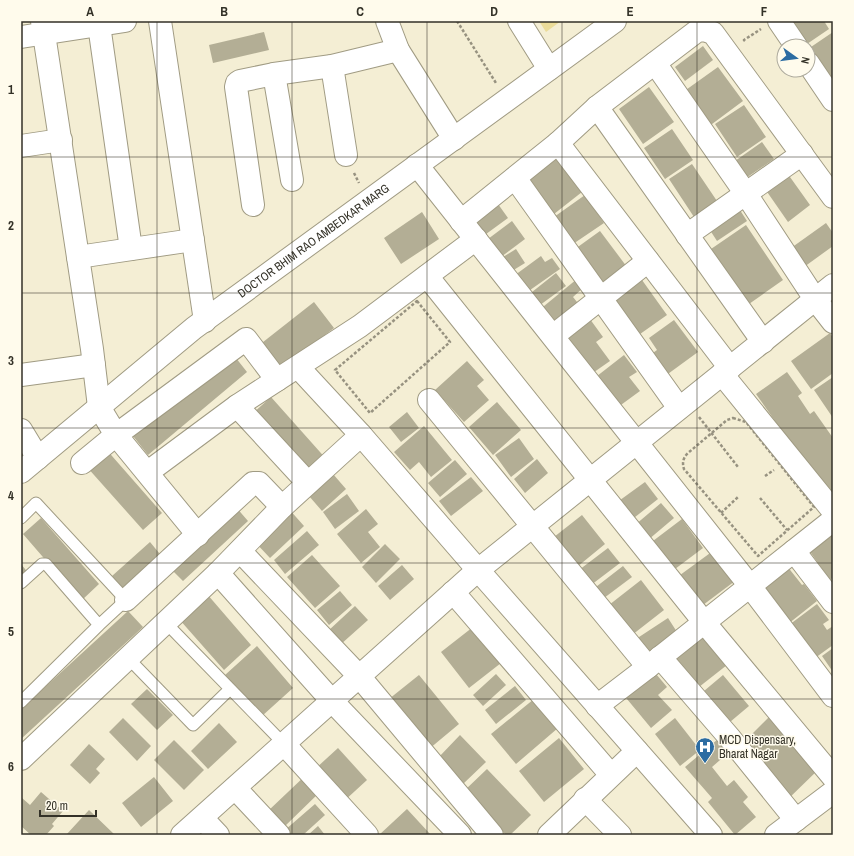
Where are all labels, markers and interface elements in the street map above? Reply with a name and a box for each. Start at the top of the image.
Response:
text: A [86,3,94,20]
text: B [220,3,228,20]
text: C [356,3,364,20]
text: D [490,3,498,20]
text: E [626,3,634,20]
text: F [761,3,768,20]
north arrow [776,38,816,78]
text: N [798,56,813,65]
text: 1 [8,81,14,98]
street label: DOCTOR BHIM RAO AMBEDKAR MARG [235,180,392,301]
text: 2 [8,217,14,234]
text: 3 [8,352,14,369]
text: 4 [8,487,14,504]
text: 5 [8,623,14,640]
place label: MCD Dispensary, Bharat Nagar [719,732,796,762]
hospital icon: MCD Dispensary, Bharat Nagar [694,736,716,764]
text: 6 [8,758,14,775]
scale bar [40,792,96,818]
text: 20 m [46,798,68,814]

